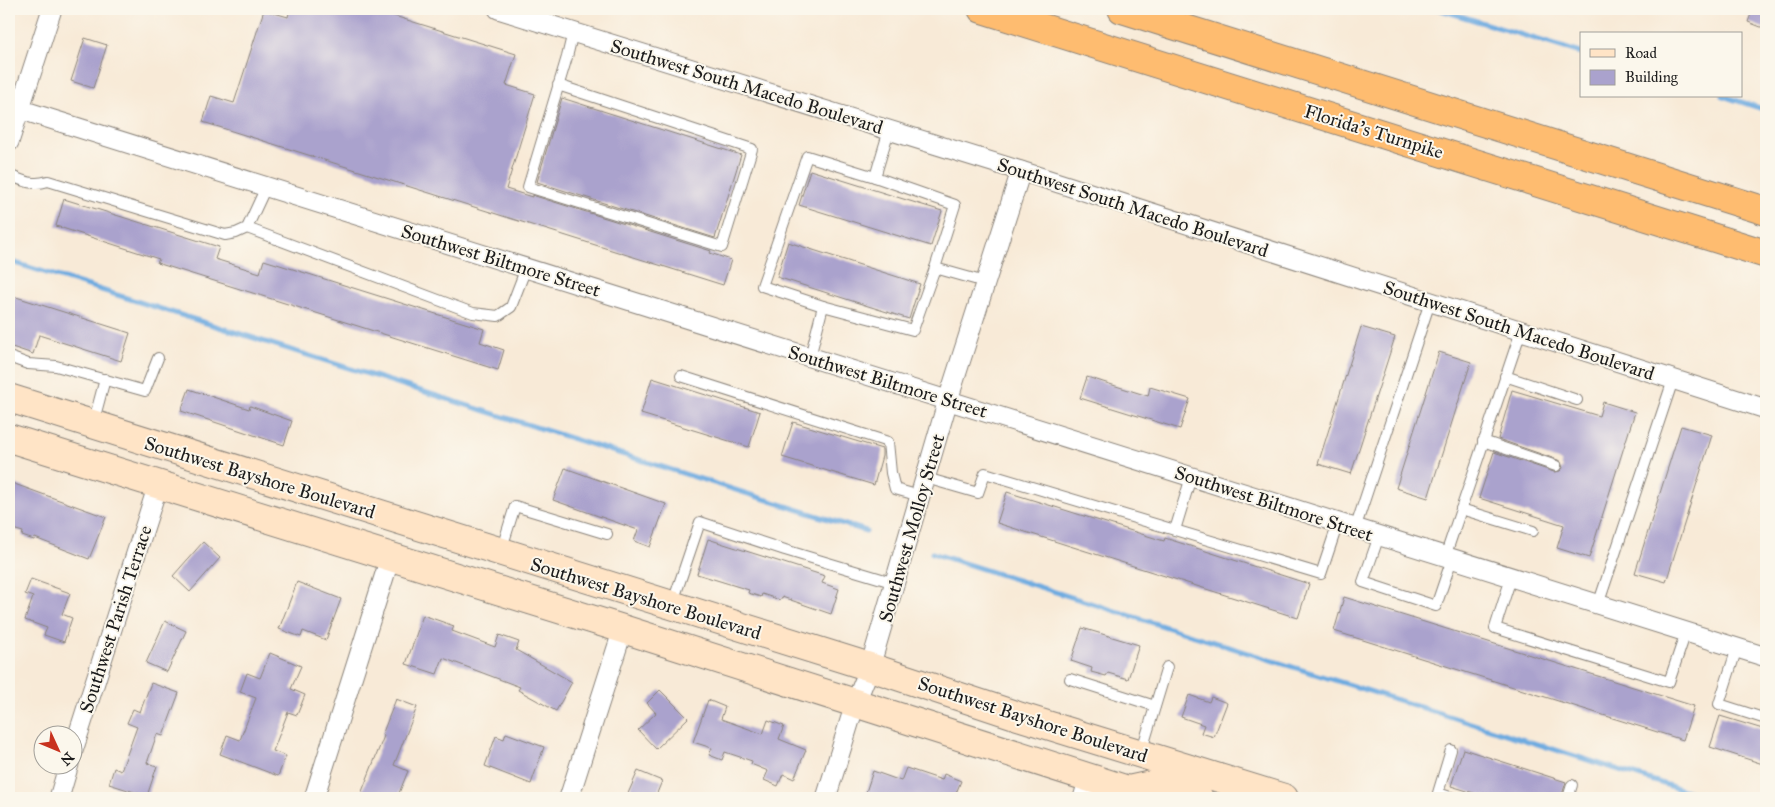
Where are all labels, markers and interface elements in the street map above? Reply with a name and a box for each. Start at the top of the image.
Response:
legend [1580,32,1742,98]
street label: Southwest South Macedo Boulevard [608,34,886,139]
text: Road [1625,44,1657,62]
text: Building [1625,68,1679,86]
street label: Florida's Turnpike [1302,99,1446,164]
street label: Southwest South Macedo Boulevard [994,153,1272,262]
street label: Southwest Biltmore Street [398,219,603,302]
street label: Southwest South Macedo Boulevard [1380,276,1658,385]
street label: Southwest Biltmore Street [785,340,990,423]
street label: Southwest Bayshore Boulevard [142,431,378,524]
street label: Southwest Molloy Street [874,431,949,625]
street label: Southwest Biltmore Street [1172,461,1376,546]
street label: Southwest Parish Terrace [74,522,157,716]
street label: Southwest Bayshore Boulevard [528,552,764,645]
street label: Southwest Bayshore Boulevard [915,671,1151,768]
north arrow [32,724,82,774]
text: N [57,749,77,769]

